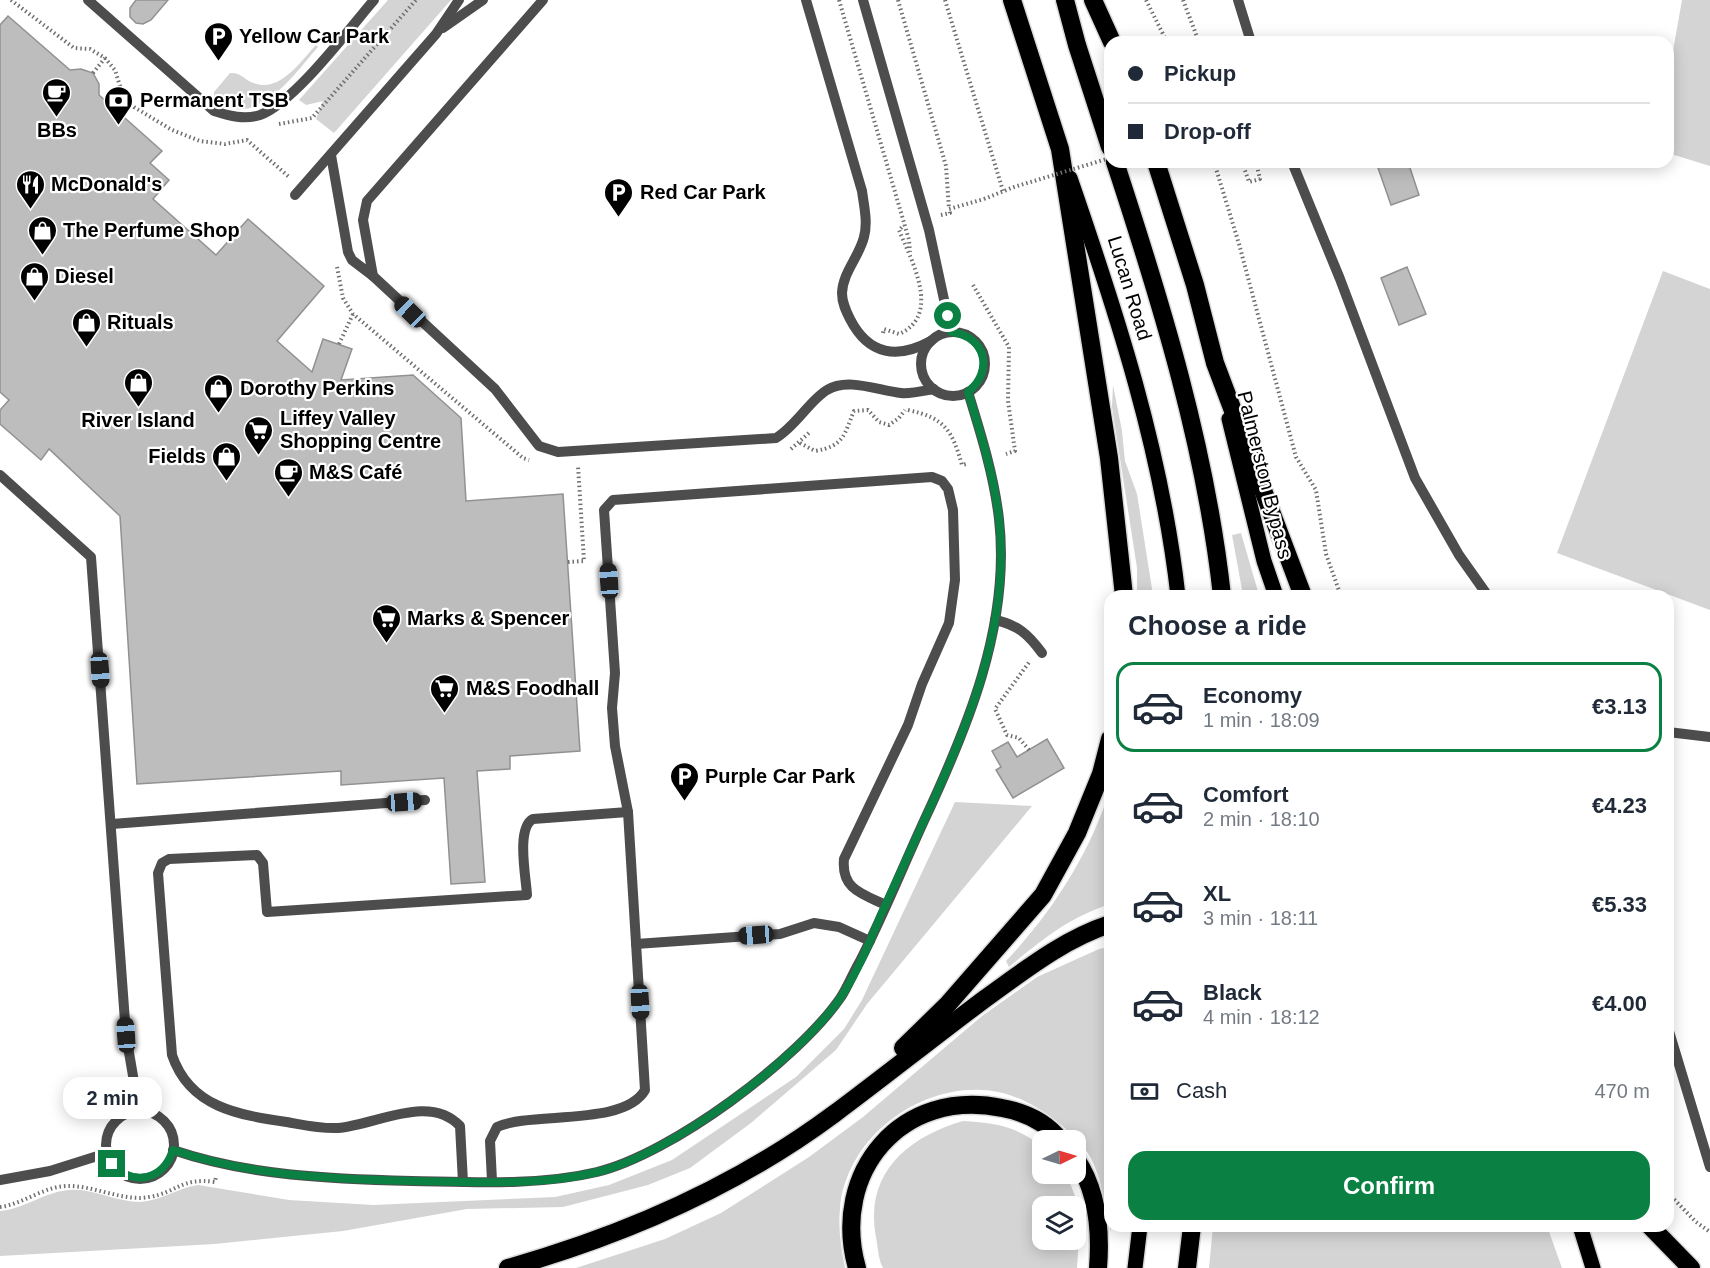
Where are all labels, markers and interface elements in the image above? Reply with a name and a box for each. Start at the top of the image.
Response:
parking icon: Yellow Car Park [202,20,234,62]
place label: Yellow Car Park [239,25,390,47]
text: Pickup [1164,61,1236,86]
cafe icon: BBs [41,76,73,118]
bank icon: Permanent TSB [103,84,135,126]
place label: Permanent TSB [140,89,289,111]
place label: BBs [37,119,77,141]
text: Drop-off [1164,119,1251,144]
restaurant icon: McDonald's [14,168,46,210]
place label: McDonald's [51,173,162,195]
parking icon: Red Car Park [603,176,635,218]
place label: Red Car Park [640,181,766,203]
shop icon: The Perfume Shop [26,214,58,256]
place label: The Perfume Shop [63,219,240,241]
street label: Lucan Road [1104,233,1156,343]
shop icon: Diesel [18,260,50,302]
place label: Diesel [55,265,114,287]
car [391,293,429,331]
route start [934,302,961,329]
shop icon: Rituals [70,306,102,348]
place label: Rituals [107,311,174,333]
shop icon: River Island [122,366,154,408]
shop icon: Dorothy Perkins [203,372,235,414]
place label: Dorothy Perkins [240,377,394,399]
street label: Palmerston Bypass [1233,389,1297,561]
place label: Liffey Valley Shopping Centre [280,407,441,452]
place label: River Island [81,409,195,431]
supermarket icon: Liffey Valley Shopping Centre [243,414,275,456]
shop icon: Fields [211,440,243,482]
place label: Fields [148,445,206,467]
cafe icon: M&S Café [272,456,304,498]
place label: M&S Café [309,461,402,483]
car [599,562,619,600]
supermarket icon: Marks & Spencer [370,602,402,644]
place label: Marks & Spencer [407,607,570,629]
text: Choose a ride [1128,611,1307,641]
car [90,651,110,689]
supermarket icon: M&S Foodhall [429,672,461,714]
place label: M&S Foodhall [466,677,599,699]
icon: car [1131,680,1185,734]
text: Economy [1203,683,1302,708]
text: €3.13 [1592,694,1647,719]
text: 1 min · 18:09 [1203,709,1320,731]
parking icon: Purple Car Park [668,760,700,802]
place label: Purple Car Park [705,765,856,787]
icon: car [1131,779,1185,833]
text: Comfort [1203,782,1289,807]
car [385,792,423,812]
text: €4.23 [1592,793,1647,818]
text: 2 min · 18:10 [1203,808,1320,830]
icon: car [1131,878,1185,932]
text: XL [1203,881,1231,906]
text: €5.33 [1592,892,1647,917]
text: 3 min · 18:11 [1203,907,1318,929]
car [737,925,775,945]
icon: car [1131,977,1185,1031]
text: Black [1203,980,1262,1005]
car [630,984,650,1020]
text: €4.00 [1592,991,1647,1016]
text: 4 min · 18:12 [1203,1006,1320,1028]
car [116,1016,136,1054]
icon: cash [1128,1075,1161,1108]
callout: 2 min [63,1077,162,1119]
text: Cash [1176,1078,1227,1103]
text: 470 m [1594,1080,1650,1102]
text: 2 min [86,1087,139,1109]
north arrow [1032,1130,1086,1184]
map controls [1032,1130,1086,1250]
route end [98,1150,125,1177]
button: Confirm [1128,1151,1650,1220]
button: layers [1032,1196,1086,1250]

